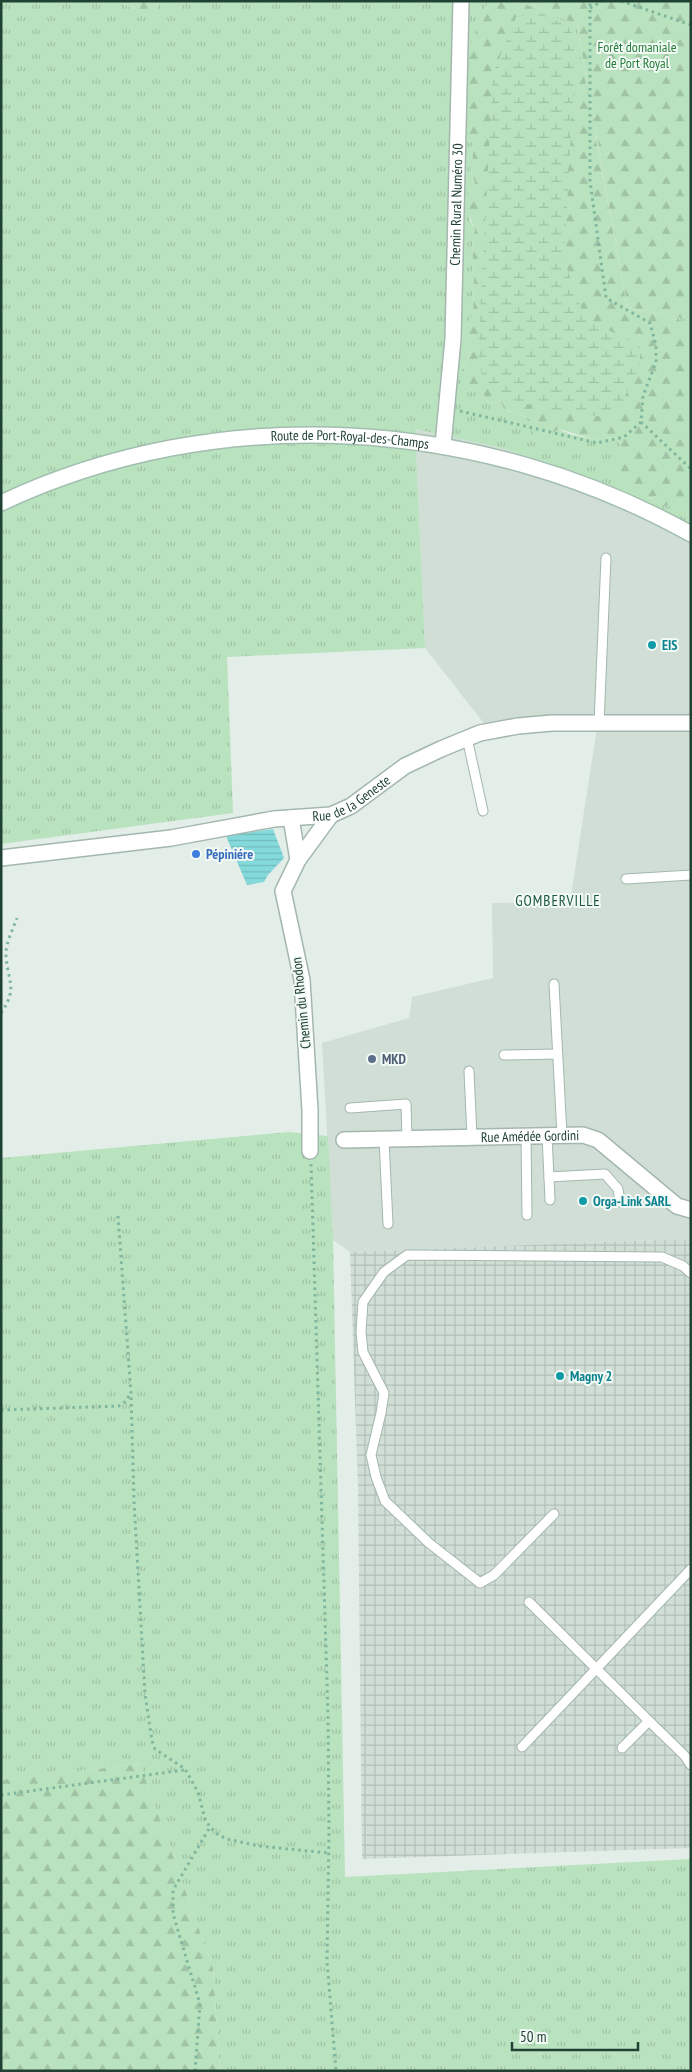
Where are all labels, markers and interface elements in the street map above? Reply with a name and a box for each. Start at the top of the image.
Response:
park label: Forêt domaniale de Port Royal [598,38,677,72]
street label: Chemin Rural Numéro 30 [446,143,467,266]
street label: Route de Port-Royal-des-Champs [270,426,431,453]
place label: EIS [662,636,678,654]
marker: EIS [646,639,658,651]
street label: Rue de la Geneste [312,771,394,825]
place label: Pépiniére [206,845,253,863]
marker: Pépiniére [190,848,202,860]
district label: GOMBERVILLE [515,891,601,910]
street label: Chemin du Rhodon [287,956,315,1050]
place label: MKD [382,1050,407,1068]
marker: MKD [366,1053,378,1065]
street label: Rue Amédée Gordini [481,1126,579,1146]
place label: Orga-Link SARL [593,1192,671,1210]
marker: Orga-Link SARL [577,1195,589,1207]
place label: Magny 2 [570,1367,612,1385]
marker: Magny 2 [554,1370,566,1382]
scale bar [512,2020,638,2052]
text: 50 m [520,2027,546,2046]

